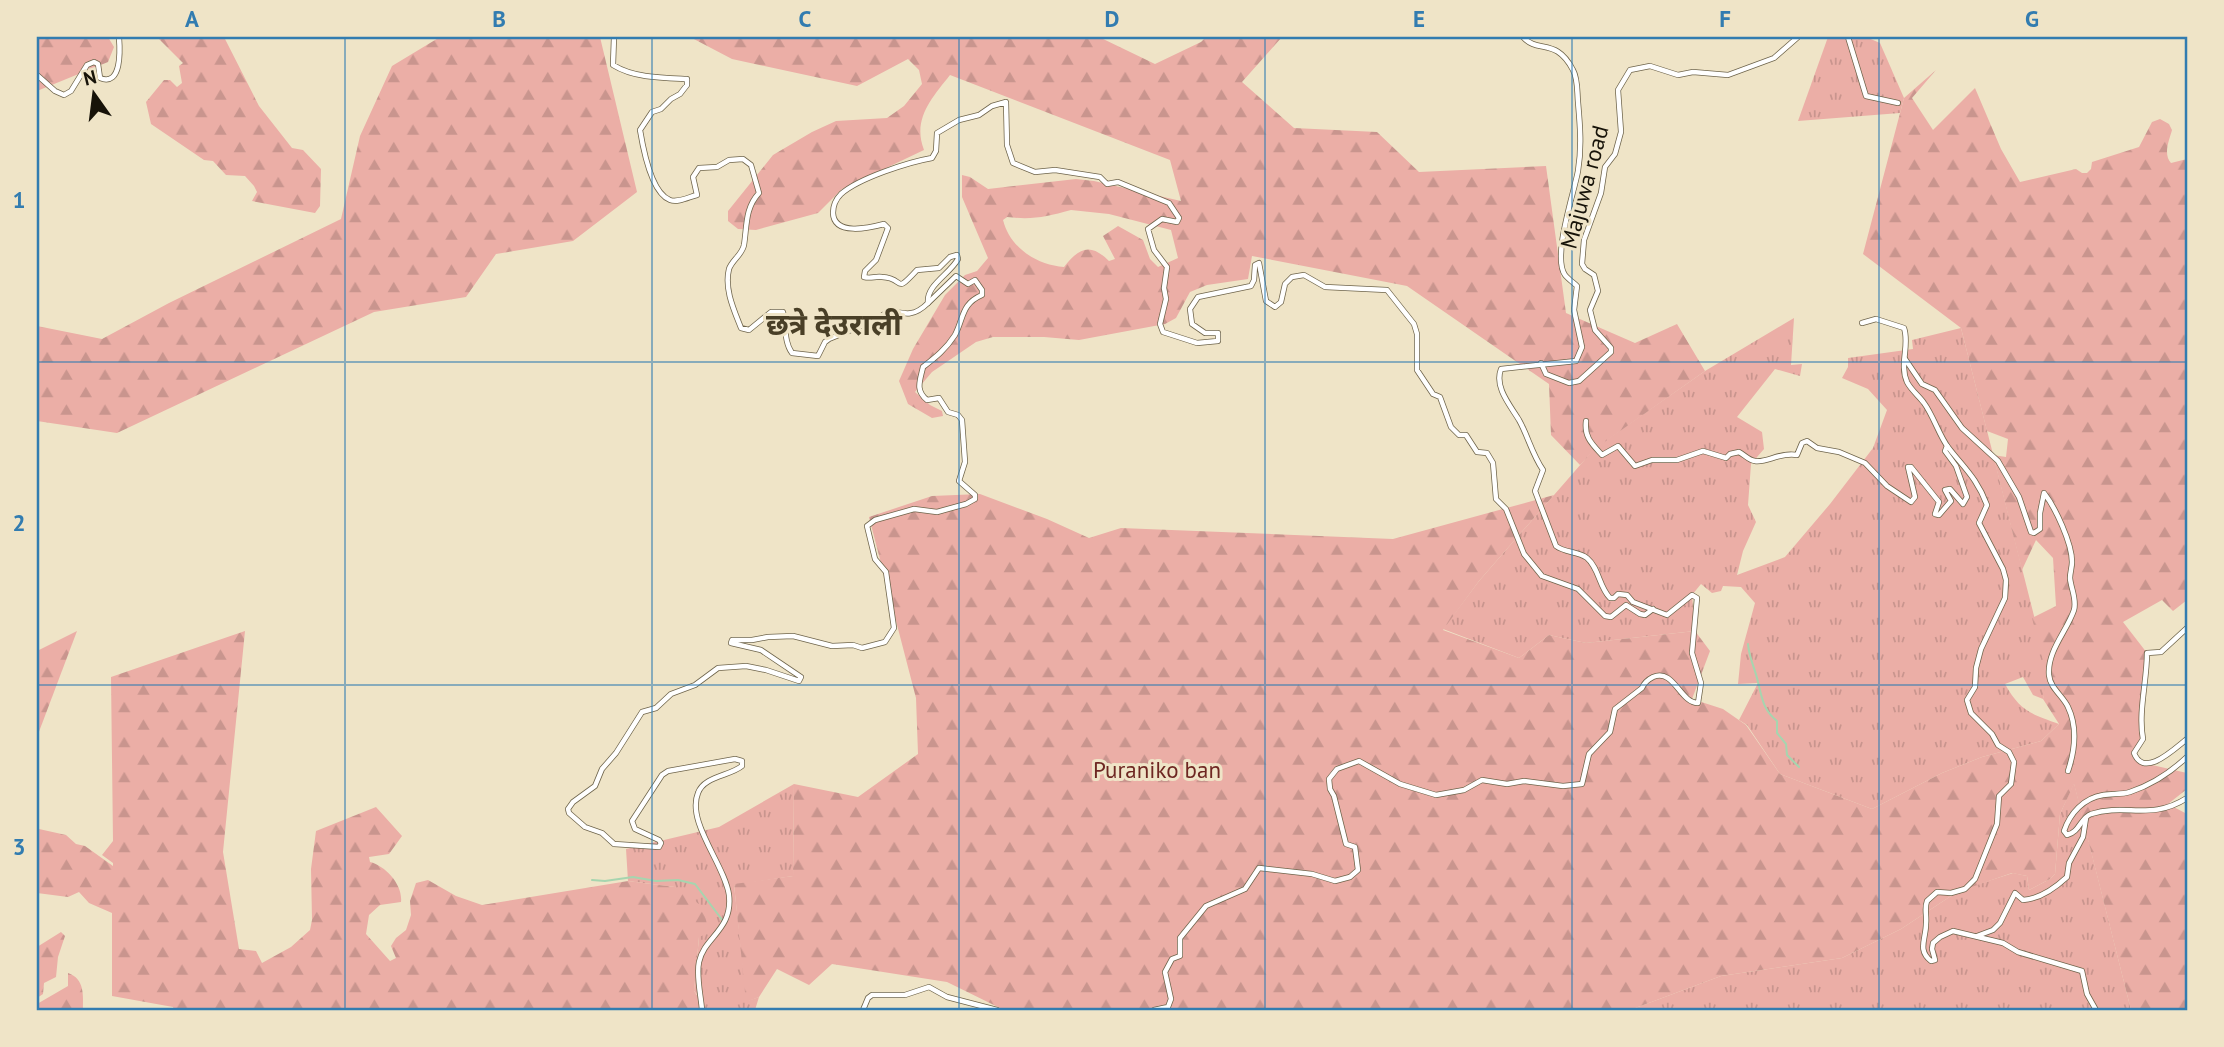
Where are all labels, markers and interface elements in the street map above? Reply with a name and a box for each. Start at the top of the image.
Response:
text: A [185,4,199,33]
text: B [492,4,506,33]
text: C [799,4,812,33]
text: D [1105,4,1119,33]
text: E [1413,4,1425,33]
text: F [1719,4,1731,33]
text: G [2025,4,2039,33]
north arrow [60,60,130,130]
text: N [81,64,99,91]
street label: Majuwa road [1554,122,1614,252]
text: 1 [12,185,26,214]
district label: छत्रे देउराली [766,304,903,343]
text: 2 [12,508,26,537]
park label: Puraniko ban [1093,755,1221,784]
text: 3 [12,832,26,861]

